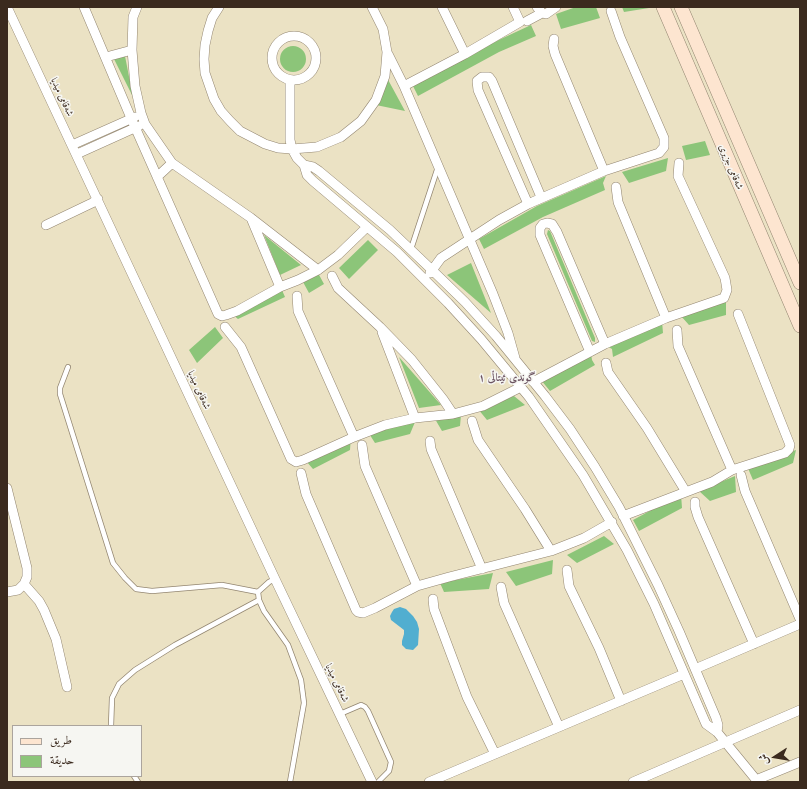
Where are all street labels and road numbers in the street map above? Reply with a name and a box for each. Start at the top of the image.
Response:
street label: شەقامی میدیا [48,76,76,118]
street label: شەقامی جزیری [716,143,746,191]
street label: شەقامی میدیا [185,369,213,411]
street label: شەقامی میدیا [323,662,351,704]

